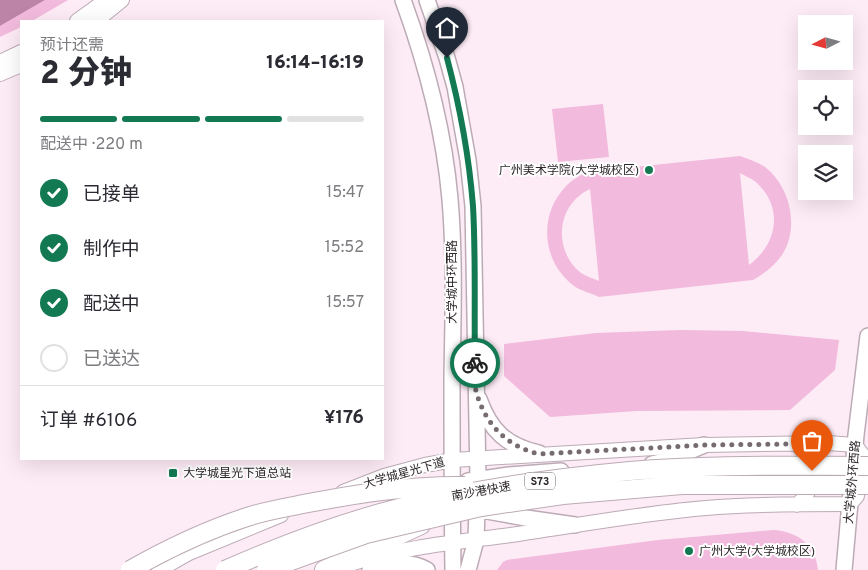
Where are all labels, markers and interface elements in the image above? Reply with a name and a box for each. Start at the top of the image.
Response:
pin [426,7,468,58]
icon: home [433,14,461,42]
north arrow [798,15,852,70]
map controls [798,15,853,200]
text: 预计还需 [40,36,104,56]
text: 16:14–16:19 [266,51,364,75]
text: 2 分钟 [40,55,132,95]
button: locate [798,80,853,135]
text: 配送中 · 220 m [40,135,143,155]
button: layers [798,145,853,200]
place label: 广州美术学院(大学城校区) [499,163,639,179]
marker: 广州美术学院(大学城校区) [643,164,655,176]
icon: check [40,179,68,207]
text: 已接单 [83,183,140,207]
text: 15:47 [326,183,364,203]
icon: check [40,234,68,262]
text: 制作中 [83,238,140,262]
text: 15:52 [325,238,364,258]
street label: 大学城中环西路 [445,240,461,324]
icon: check [40,289,68,317]
text: 配送中 [83,293,140,317]
text: 15:57 [326,293,364,313]
courier [450,338,500,388]
text: 已送达 [83,348,140,372]
icon: bike [461,349,489,377]
text: ¥176 [324,406,364,430]
text: 订单 #6106 [40,409,137,433]
pin [791,420,833,471]
icon: bag [798,427,826,455]
street label: 大学城外环西路 [841,440,865,525]
street label: 大学城星光下道 [362,455,447,493]
place label: 大学城星光下道总站 [183,466,291,482]
marker: 大学城星光下道总站 [167,467,179,479]
road number: S73 [525,472,555,490]
street label: 南沙港快速 [450,479,512,505]
place label: 广州大学(大学城校区) [699,544,815,560]
marker: 广州大学(大学城校区) [683,545,695,557]

